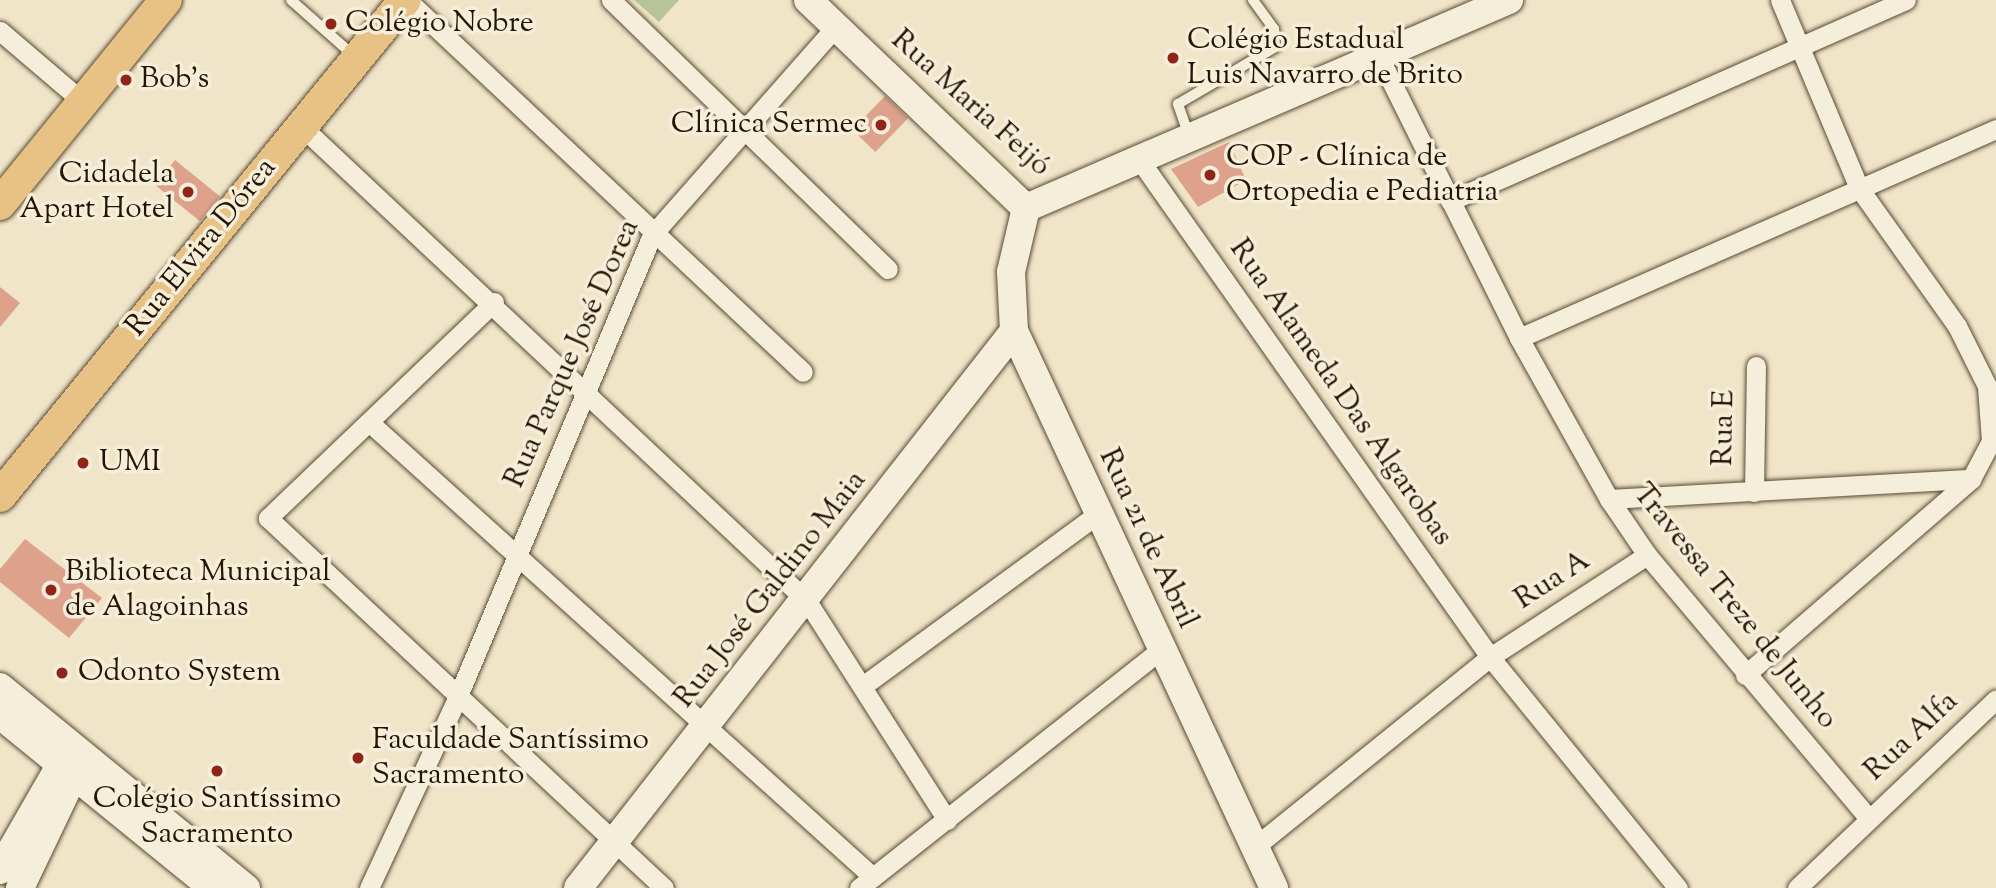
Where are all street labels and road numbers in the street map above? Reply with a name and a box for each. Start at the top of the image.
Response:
street label: Rua Maria Feijó [883,23,1057,185]
street label: Rua Elvira Dórea [119,152,285,344]
street label: Rua Parque José Dorea [498,214,648,494]
street label: Rua Alameda Das Algarobas [1220,233,1460,553]
street label: Rua E [1706,390,1744,466]
street label: Rua 21 de Abril [1090,443,1204,635]
street label: Rua José Galdino Maia [667,464,875,716]
street label: Travessa Treze de Junho [1624,477,1844,737]
street label: Rua A [1509,543,1597,619]
street label: Rua Alfa [1858,685,1966,789]

